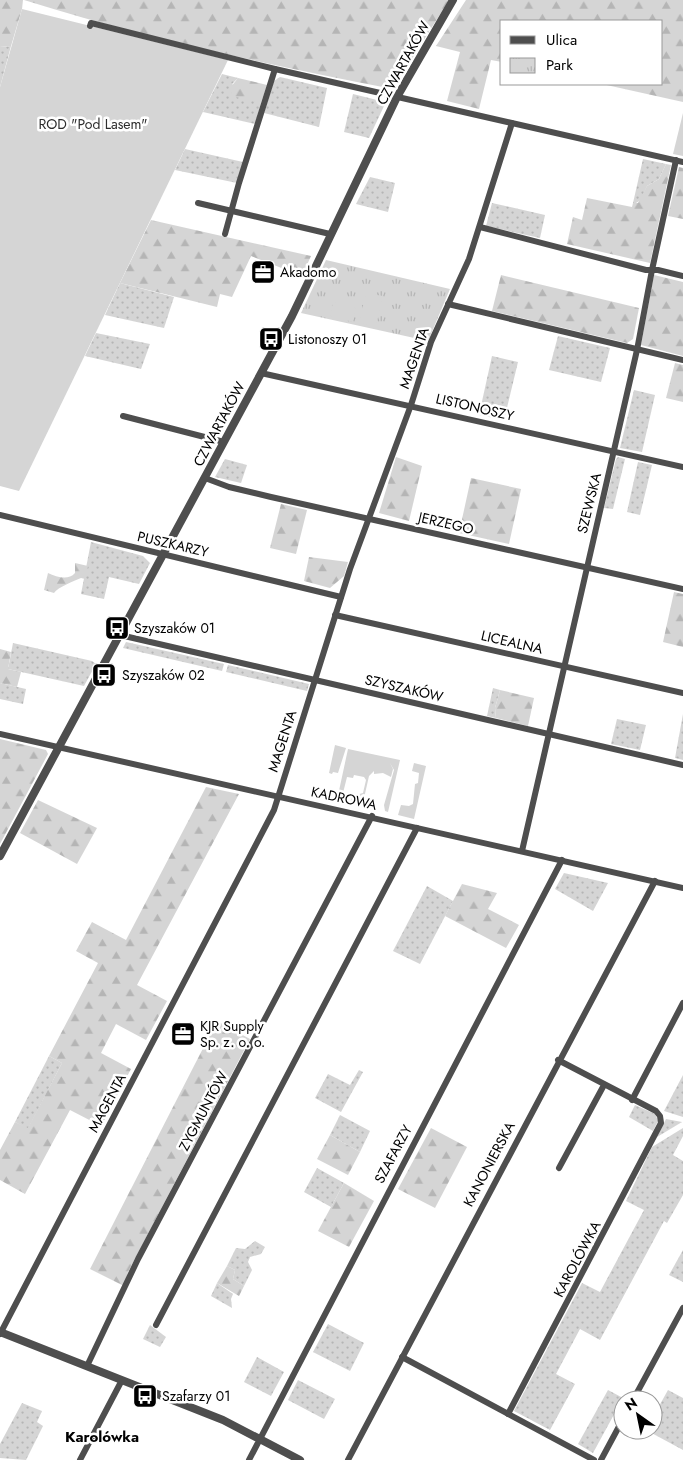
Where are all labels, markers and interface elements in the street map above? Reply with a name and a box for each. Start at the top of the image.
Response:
street label: CZWARTAKÓW [372,17,434,109]
legend [500,20,663,85]
text: Ulica [546,29,577,51]
text: Park [546,54,573,76]
park label: ROD "Pod Lasem" [38,114,148,134]
office icon: Akadomo [250,259,276,285]
place label: Akadomo [280,262,337,282]
street label: MAGENTA [394,324,434,391]
bus stop icon: Listonoszy 01 [258,326,284,352]
place label: Listonoszy 01 [288,329,367,349]
street label: CZWARTAKÓW [188,378,250,470]
street label: LISTONOSZY [434,388,516,426]
street label: SZEWSKA [572,470,606,535]
street label: JERZEGO [414,506,476,539]
street label: PUSZKARZY [135,526,211,562]
bus stop icon: Szyszaków 01 [104,615,130,641]
place label: Szyszaków 01 [134,618,215,638]
street label: LICEALNA [479,625,546,659]
bus stop icon: Szyszaków 02 [91,662,117,688]
place label: Szyszaków 02 [122,665,205,685]
street label: SZYSZAKÓW [363,669,445,707]
street label: MAGENTA [263,707,302,774]
street label: KADROWA [309,781,380,815]
place label: KJR Supply Sp. z. o. o. [200,1016,265,1052]
office icon: KJR Supply Sp. z. o. o. [170,1021,196,1047]
street label: ZYGMUNTÓW [174,1068,232,1154]
street label: MAGENTA [83,1069,131,1136]
street label: KANONIERSKA [458,1117,520,1210]
street label: SZAFARZY [369,1121,417,1187]
street label: KAROLÓWKA [549,1217,606,1301]
bus stop icon: Szafarzy 01 [132,1383,158,1409]
place label: Szafarzy 01 [162,1386,231,1406]
north arrow [613,1390,663,1440]
text: N [621,1393,641,1416]
district label: Karolówka [65,1426,139,1448]

